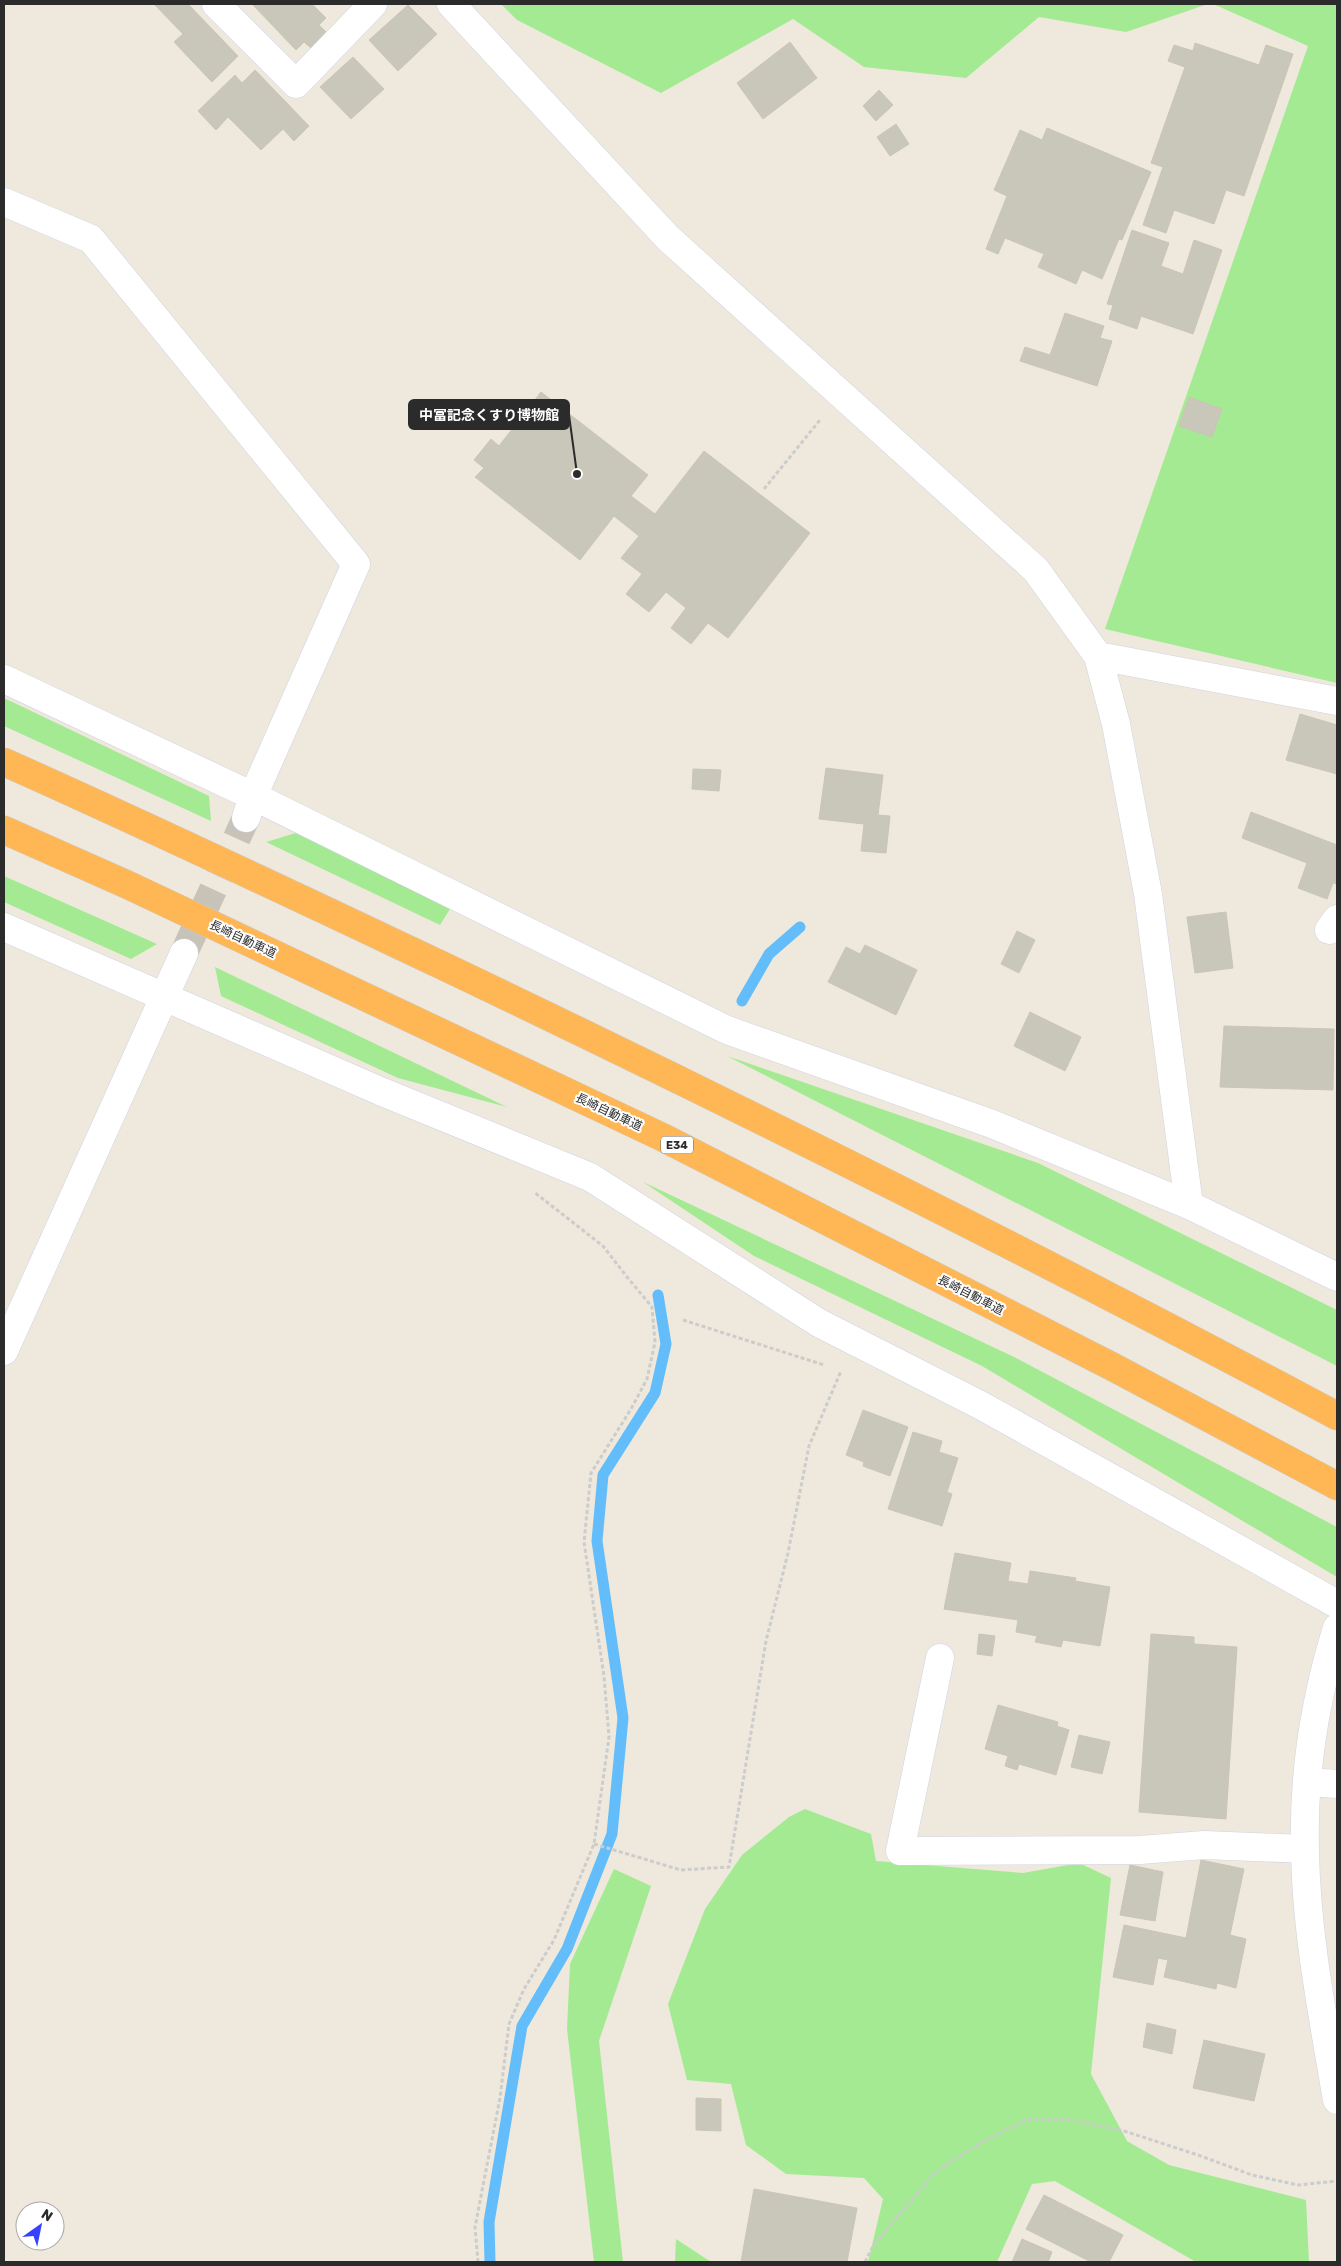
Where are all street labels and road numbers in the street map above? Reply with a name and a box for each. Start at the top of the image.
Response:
street label: 長崎自動車道 [207,917,279,961]
street label: 長崎自動車道 [573,1090,645,1134]
road number: E34 [661,1136,693,1154]
street label: 長崎自動車道 [936,1272,1006,1318]

